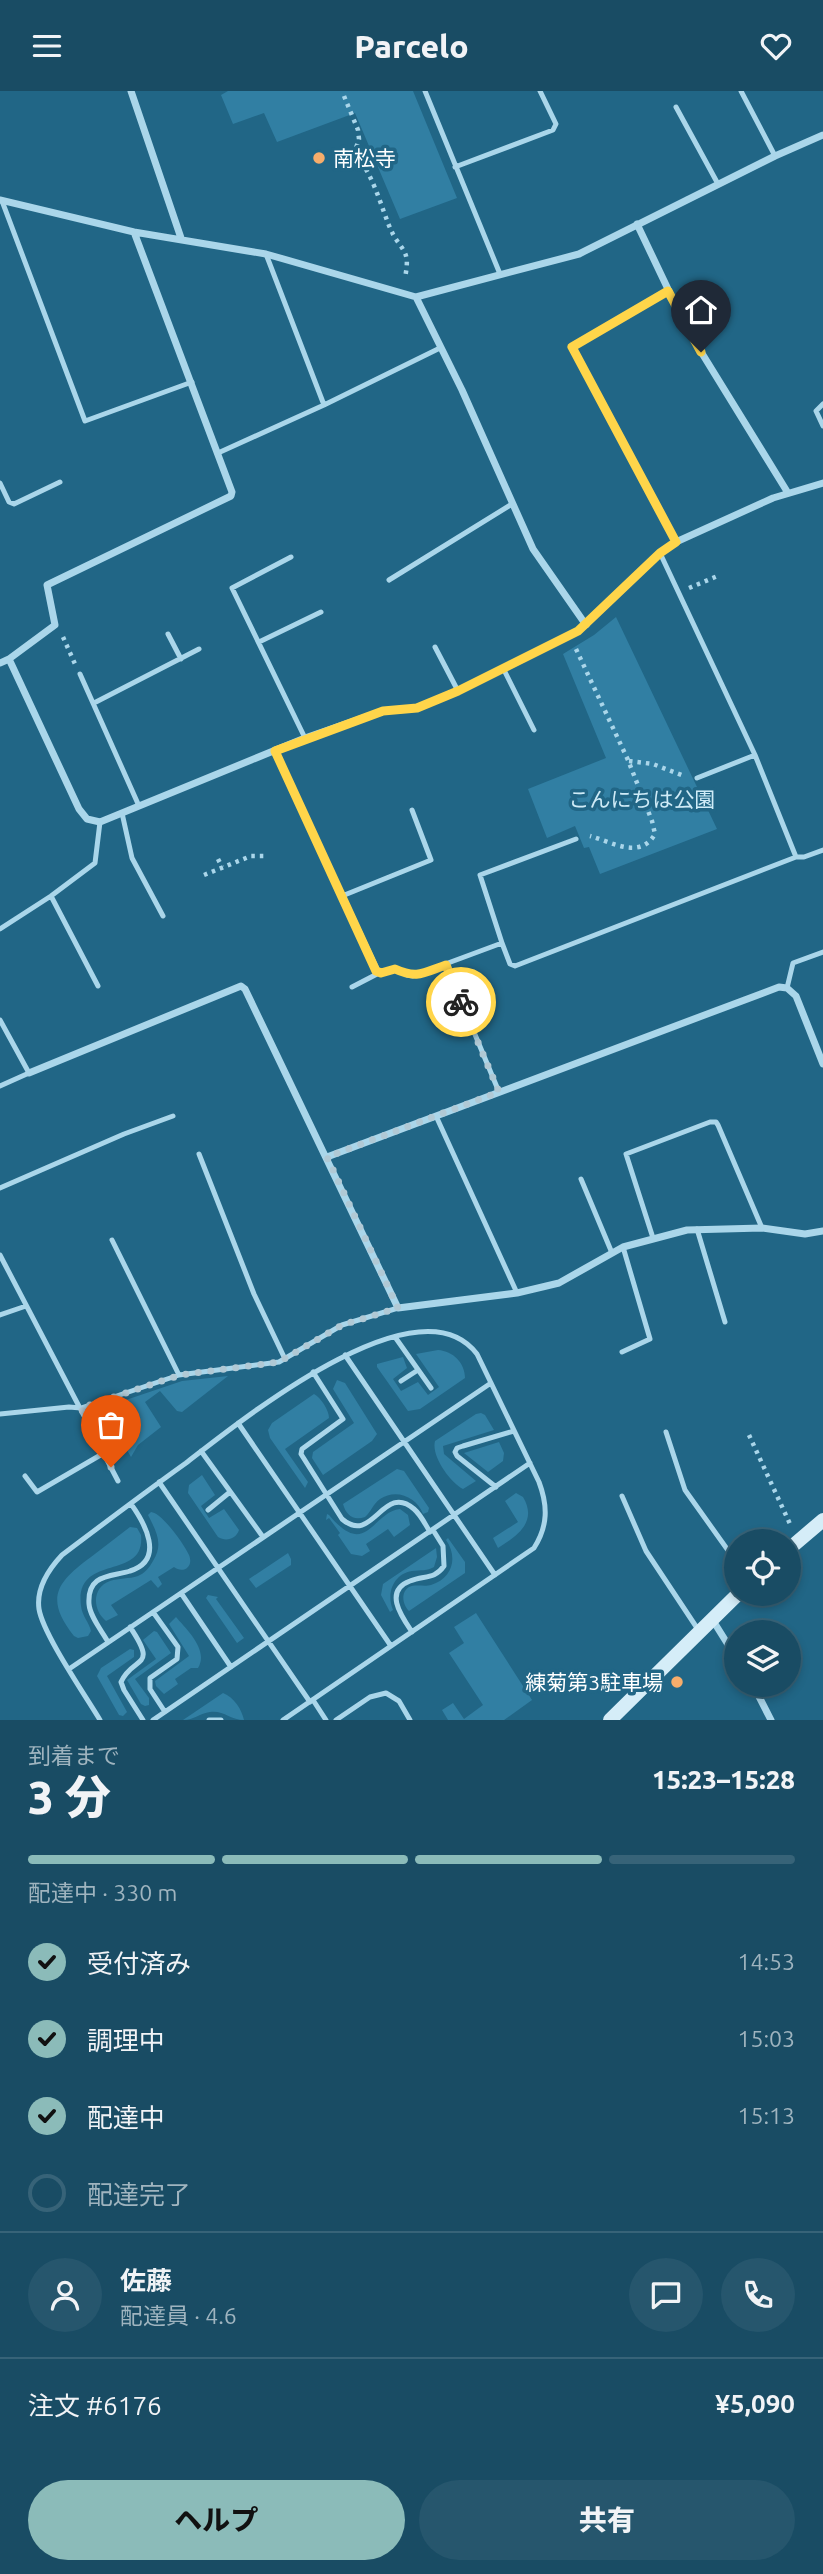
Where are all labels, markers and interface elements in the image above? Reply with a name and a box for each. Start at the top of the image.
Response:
icon: menu [28,27,66,65]
icon: heart [757,27,795,65]
text: Parcelo [354,28,469,64]
place label: 南松寺 [333,146,396,170]
marker: 南松寺 [311,150,327,166]
pin [671,280,731,352]
icon: home [682,291,720,329]
park label: こんにちは公園 [569,787,716,811]
courier [426,967,496,1037]
icon: bike [442,983,480,1021]
pin [81,1395,141,1467]
icon: bag [92,1406,130,1444]
map controls [724,1529,801,1697]
button: locate [724,1529,801,1606]
button: layers [724,1620,801,1697]
place label: 練菊第3駐車場 [525,1670,663,1694]
marker: 練菊第3駐車場 [669,1674,685,1690]
text: 到着まで [28,1743,120,1768]
text: 15:23–15:28 [652,1765,795,1794]
text: 3 分 [28,1771,111,1823]
text: 配達中 · 330 m [28,1880,177,1905]
icon: check [28,1943,66,1981]
text: 受付済み [87,1949,191,1978]
text: 14:53 [737,1949,795,1974]
icon: check [28,2020,66,2058]
text: 調理中 [87,2026,165,2055]
text: 15:03 [737,2026,795,2051]
icon: check [28,2097,66,2135]
text: 配達中 [87,2103,165,2132]
text: 15:13 [737,2103,795,2128]
text: 配達完了 [87,2180,191,2209]
button: person [28,2258,102,2332]
button: chat [629,2258,703,2332]
button: phone [721,2258,795,2332]
text: 佐藤 [120,2266,172,2295]
text: 配達員 · 4.6 [120,2303,237,2328]
text: ¥5,090 [715,2389,795,2418]
text: 注文 #6176 [28,2391,162,2420]
button: ヘルプ [28,2480,405,2560]
button: 共有 [419,2480,795,2560]

